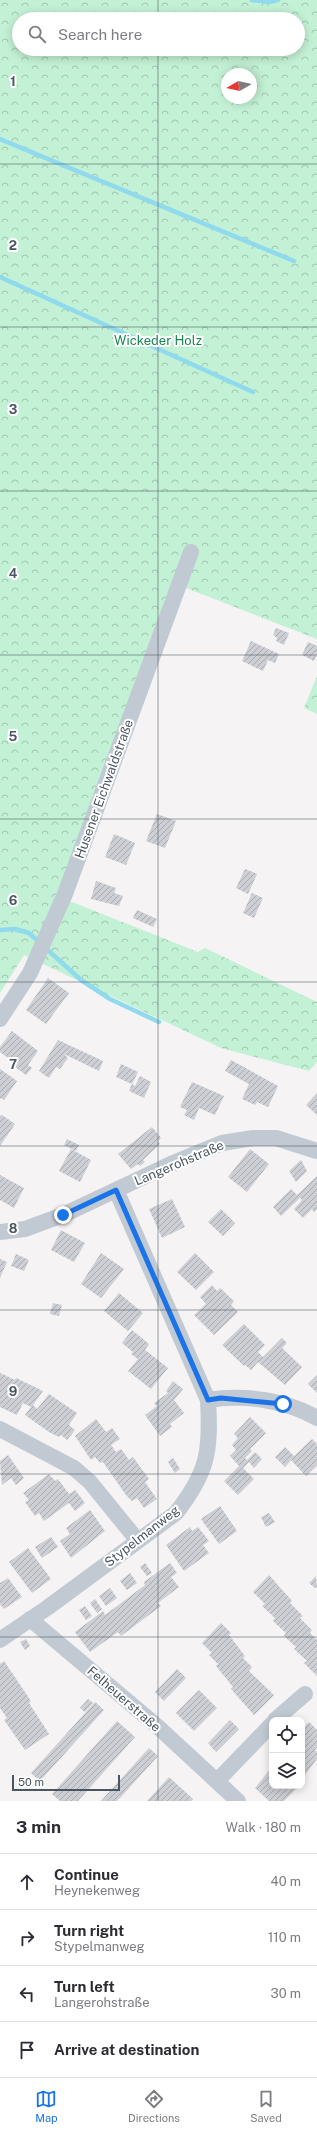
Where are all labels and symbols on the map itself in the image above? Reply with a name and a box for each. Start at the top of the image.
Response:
north arrow [221,68,257,104]
text: 1 [10,74,16,89]
text: 2 [9,238,17,253]
park label: Wickeder Holz [114,333,202,348]
text: 3 [9,402,18,417]
text: 4 [9,566,18,581]
street label: Husener Eichwaldstraße [72,717,136,861]
text: 5 [9,729,18,744]
text: 6 [9,893,18,908]
text: 7 [9,1057,17,1072]
street label: Langerohstraße [132,1137,226,1189]
route end [54,1206,72,1224]
text: 8 [9,1221,18,1236]
text: 9 [9,1384,17,1399]
route start [274,1395,292,1413]
street label: Stypelmanweg [102,1502,182,1570]
street label: Felheuerstraße [84,1663,164,1735]
scale bar [12,1773,120,1792]

